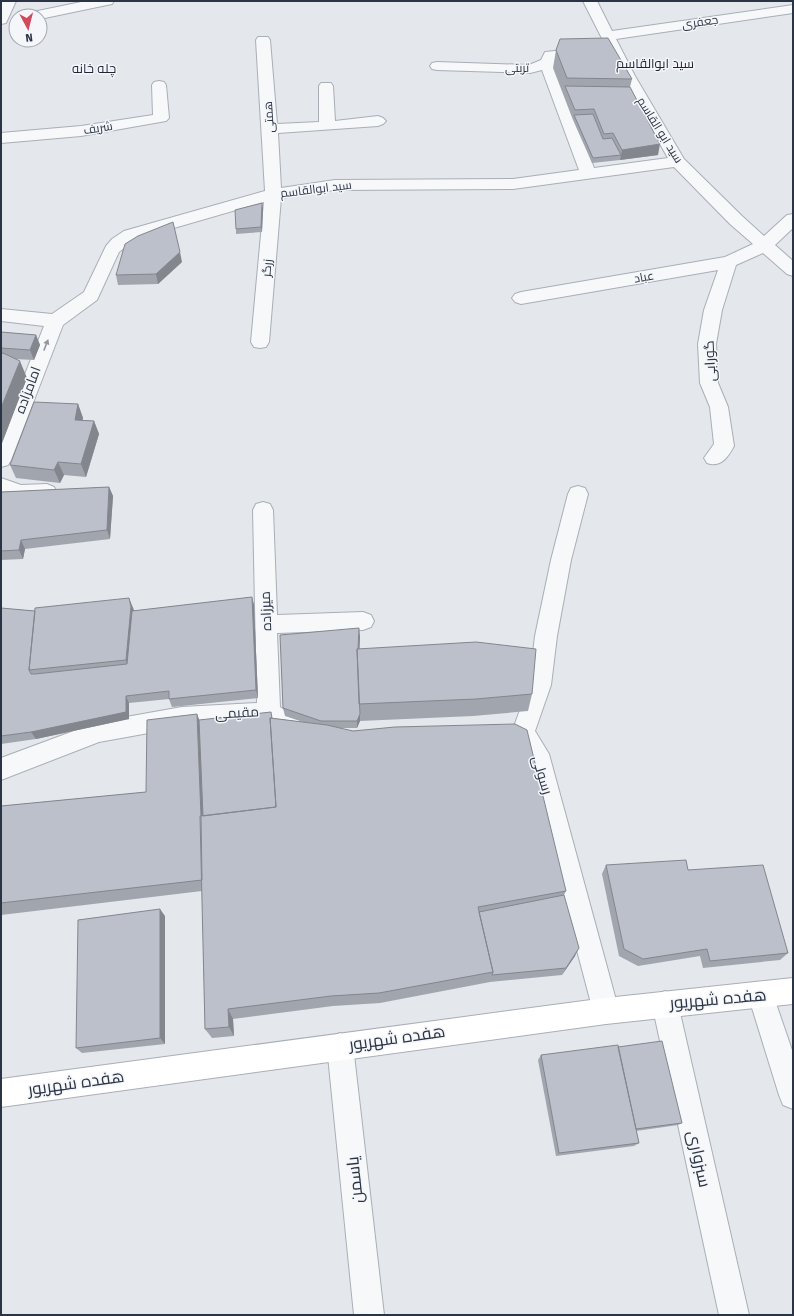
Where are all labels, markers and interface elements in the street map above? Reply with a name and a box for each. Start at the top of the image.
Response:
north arrow [8,8,48,48]
street label: جعفری [681,13,719,31]
text: N [25,31,34,44]
district label: سید ابوالقاسم [616,56,694,73]
district label: چله خانه [72,61,116,78]
street label: تربتی [505,61,530,75]
street label: سید ابو القاسم [633,94,686,166]
street label: همتی [261,101,277,133]
street label: شریف [82,119,114,137]
street label: سید ابوالقاسم [279,178,353,201]
street label: زرگر [259,258,275,279]
street label: عباد [633,268,655,286]
one-way arrow [43,340,49,351]
street label: گورابی [700,340,720,382]
street label: امامزاده [11,364,45,416]
street label: میرزاده [257,591,275,631]
street label: مقیمی [215,703,259,723]
street label: رسولی [528,754,556,796]
street label: هفده شهریور [668,984,767,1014]
street label: هفده شهریور [346,1021,447,1055]
street label: هفده شهریور [25,1066,126,1100]
street label: سبزواری [683,1129,715,1189]
street label: یاسمن [342,1155,368,1204]

